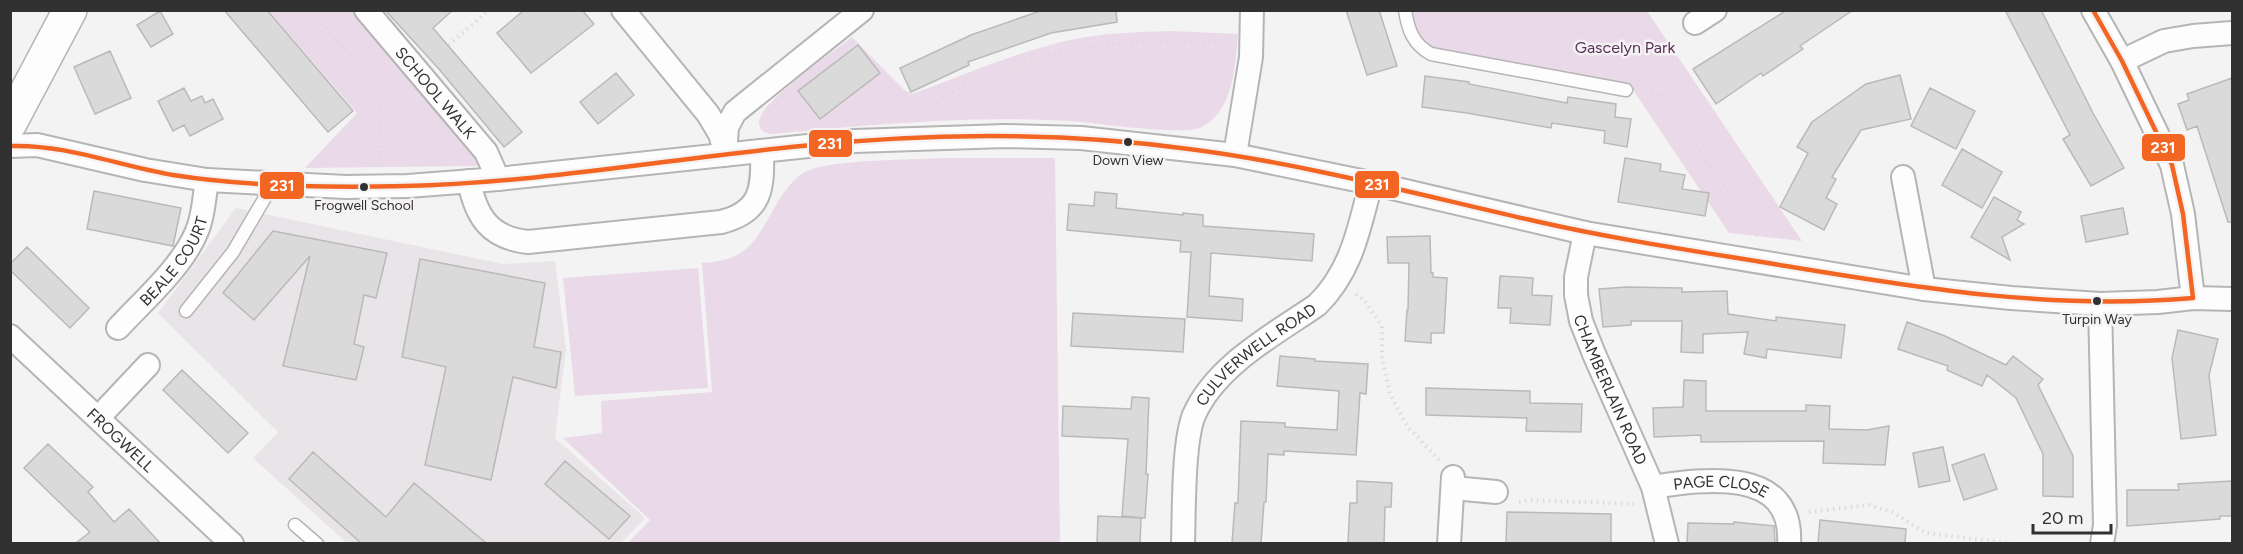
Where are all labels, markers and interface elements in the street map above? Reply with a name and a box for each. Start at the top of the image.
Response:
park label: Gascelyn Park [1575,38,1675,57]
street label: SCHOOL WALK [391,43,480,143]
line badge: 231 [808,129,853,158]
line badge: 231 [2141,133,2186,162]
text: 231 [818,134,842,153]
marker: Down View [1122,136,1134,148]
text: 231 [2151,138,2175,157]
place label: Down View [1092,152,1164,169]
line badge: 231 [1354,170,1400,199]
line badge: 231 [259,171,305,200]
text: 231 [1365,175,1389,194]
text: 231 [270,176,294,195]
marker: Frogwell School [358,181,370,193]
place label: Frogwell School [314,197,414,214]
street label: BEALE COURT [136,214,211,310]
marker: Turpin Way [2091,295,2103,307]
street label: CULVERWELL ROAD [1192,299,1320,409]
place label: Turpin Way [2062,311,2132,328]
street label: CHAMBERLAIN ROAD [1570,313,1651,468]
street label: FROGWELL [83,404,159,477]
street label: PAGE CLOSE [1672,472,1772,502]
scale bar [2033,497,2111,535]
text: 20 m [2042,507,2083,529]

